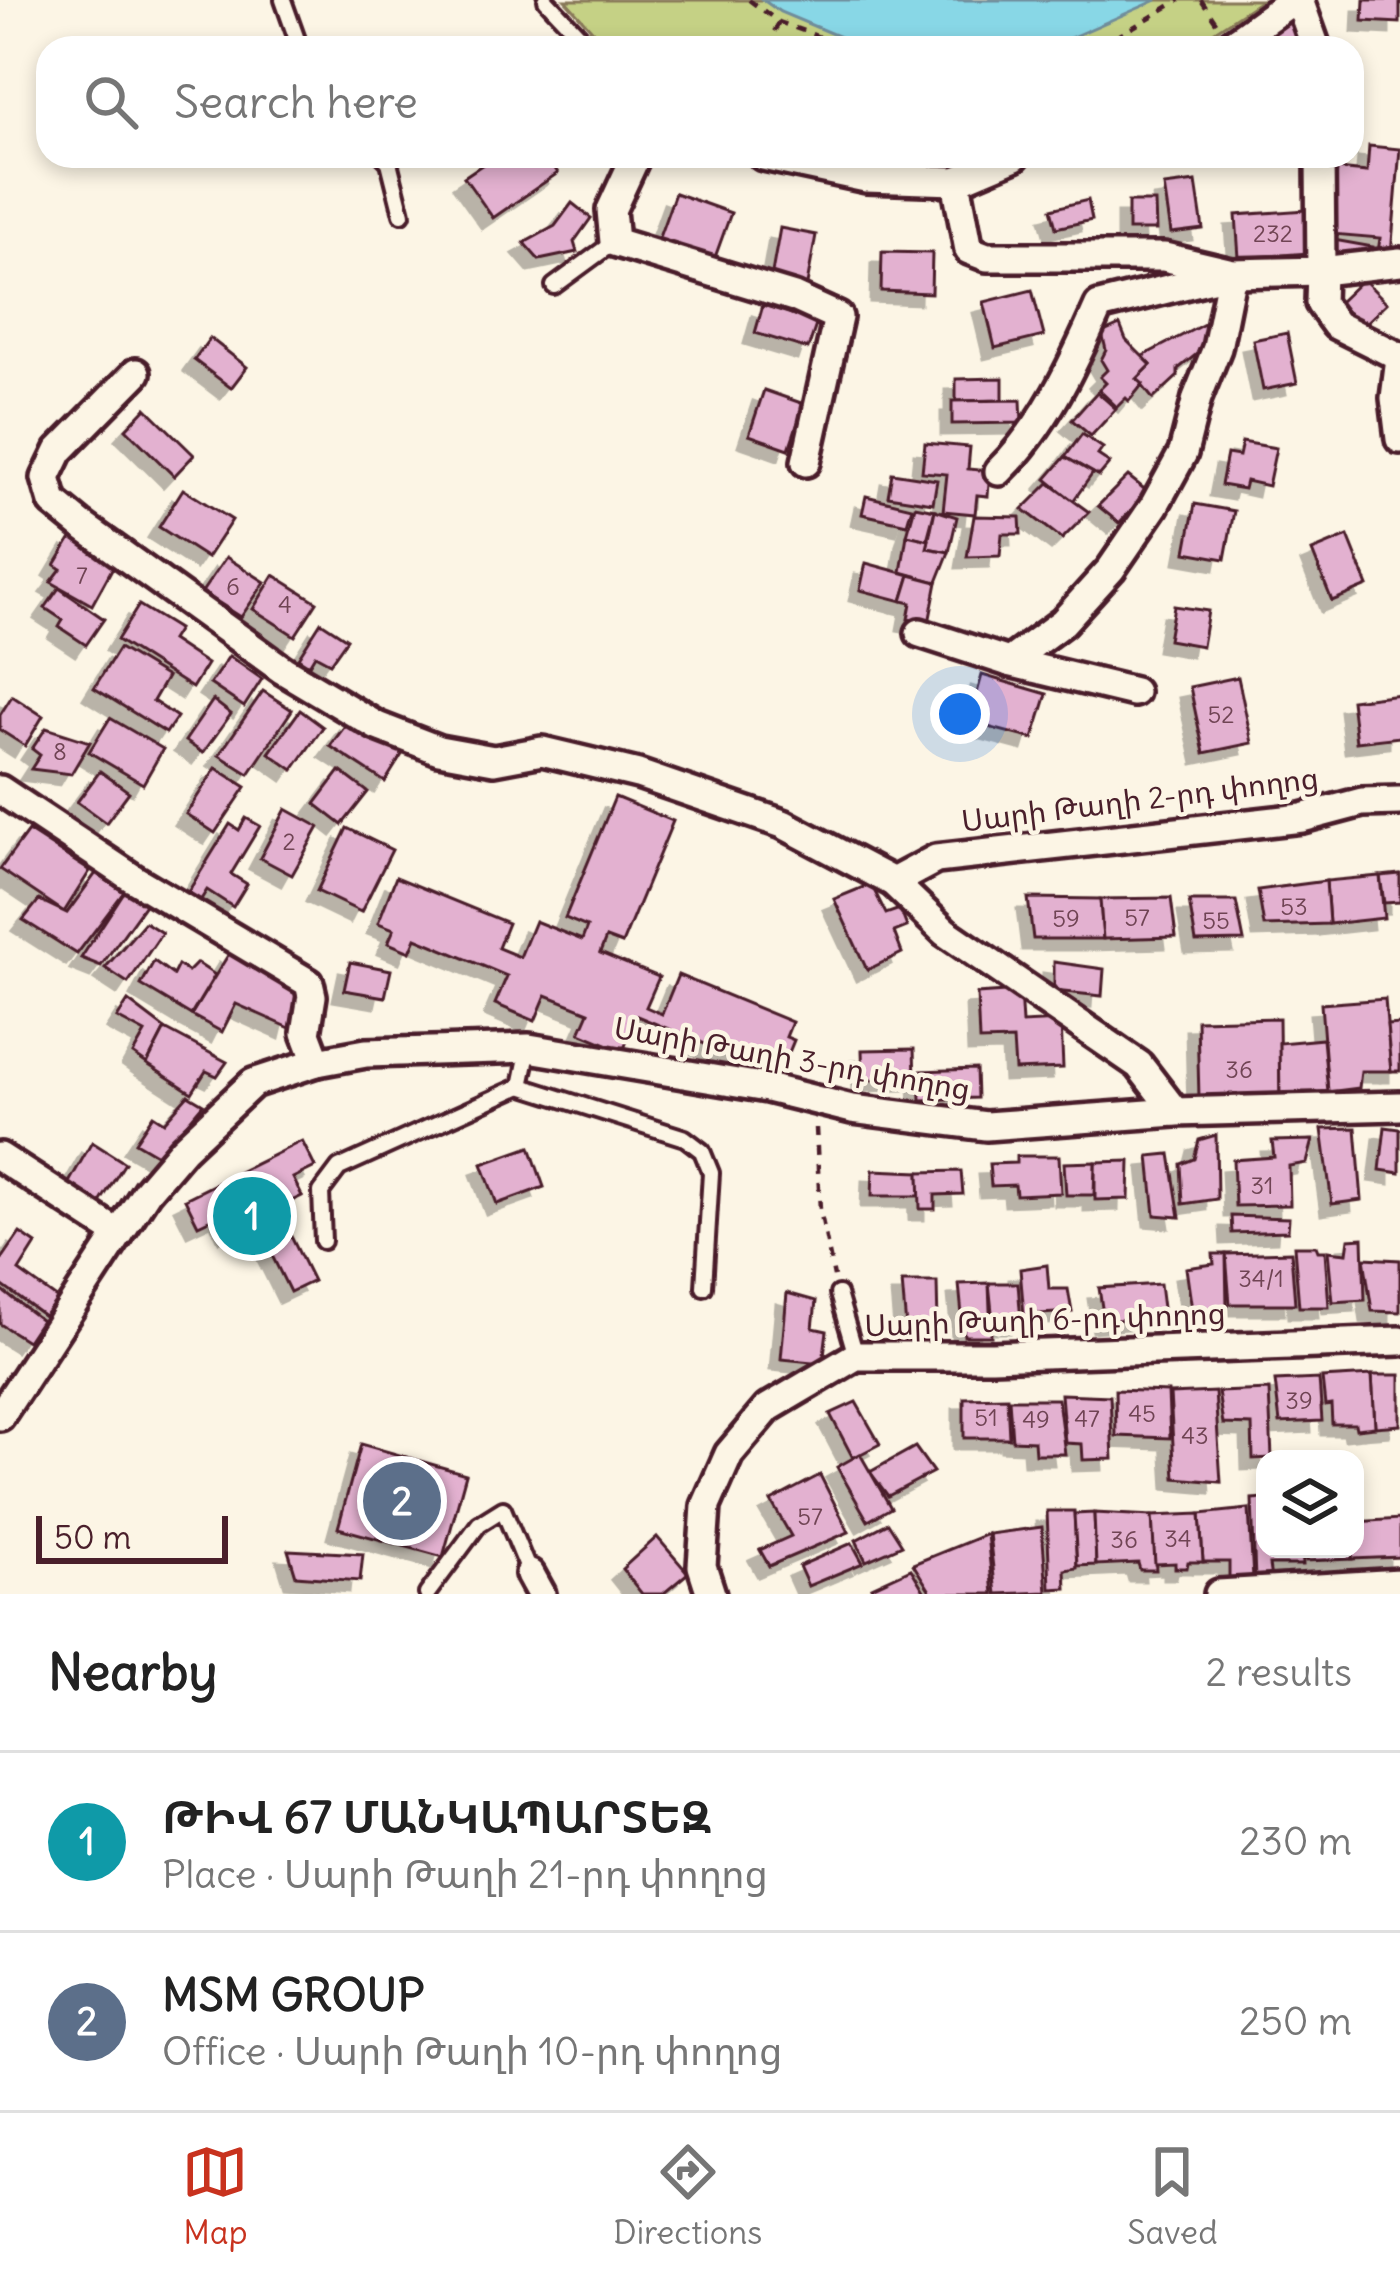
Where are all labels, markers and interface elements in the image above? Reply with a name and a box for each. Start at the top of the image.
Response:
search box [36,36,1364,168]
icon: search [78,69,144,135]
text: Search here [174,74,418,130]
house number: 232 [1253,218,1293,248]
house number: 7 [76,560,88,590]
house number: 6 [226,571,240,601]
house number: 4 [278,589,292,619]
your location [930,684,990,744]
house number: 52 [1208,699,1234,729]
house number: 8 [53,736,67,766]
street label: Սարի Թաղի 2-րդ փողոց [959,758,1321,840]
house number: 2 [282,826,296,856]
house number: 53 [1280,891,1308,921]
house number: 57 [1124,902,1150,932]
house number: 59 [1052,903,1080,933]
house number: 55 [1202,905,1230,935]
street label: Սարի Թաղի 3-րդ փողոց [611,1008,973,1108]
house number: 36 [1225,1054,1253,1084]
house number: 31 [1251,1170,1273,1200]
pin: 1 [213,1171,291,1261]
house number: 34/1 [1238,1263,1284,1293]
street label: Սարի Թաղի 6-րդ փողոց [864,1294,1226,1344]
house number: 39 [1285,1385,1313,1415]
house number: 45 [1128,1398,1156,1428]
house number: 51 [974,1402,998,1432]
house number: 47 [1074,1403,1100,1433]
house number: 49 [1022,1404,1050,1434]
house number: 43 [1181,1420,1209,1450]
map controls [1256,1450,1364,1558]
button: layers [1256,1450,1364,1558]
pin: 2 [363,1456,441,1546]
house number: 57 [797,1501,823,1531]
scale bar [36,1510,228,1563]
text: 50 m [54,1516,131,1558]
house number: 34 [1164,1523,1192,1553]
house number: 36 [1110,1524,1138,1554]
text: Nearby [48,1640,217,1704]
text: 2 results [1205,1648,1352,1697]
text: ԹԻՎ 67 ՄԱՆԿԱՊԱՐՏԵԶ [162,1789,712,1845]
text: 1 [79,1817,95,1866]
text: 230 m [1239,1817,1352,1866]
text: Place · Սարի Թաղի 21-րդ փողոց [162,1850,768,1899]
text: MSM GROUP [162,1967,424,2023]
text: 2 [76,1997,98,2046]
text: 250 m [1239,1997,1352,2046]
text: Office · Սարի Թաղի 10-րդ փողոց [162,2027,782,2076]
tab: Map [182,2139,248,2253]
tab: Directions [613,2139,762,2253]
tab: Saved [1127,2139,1218,2253]

